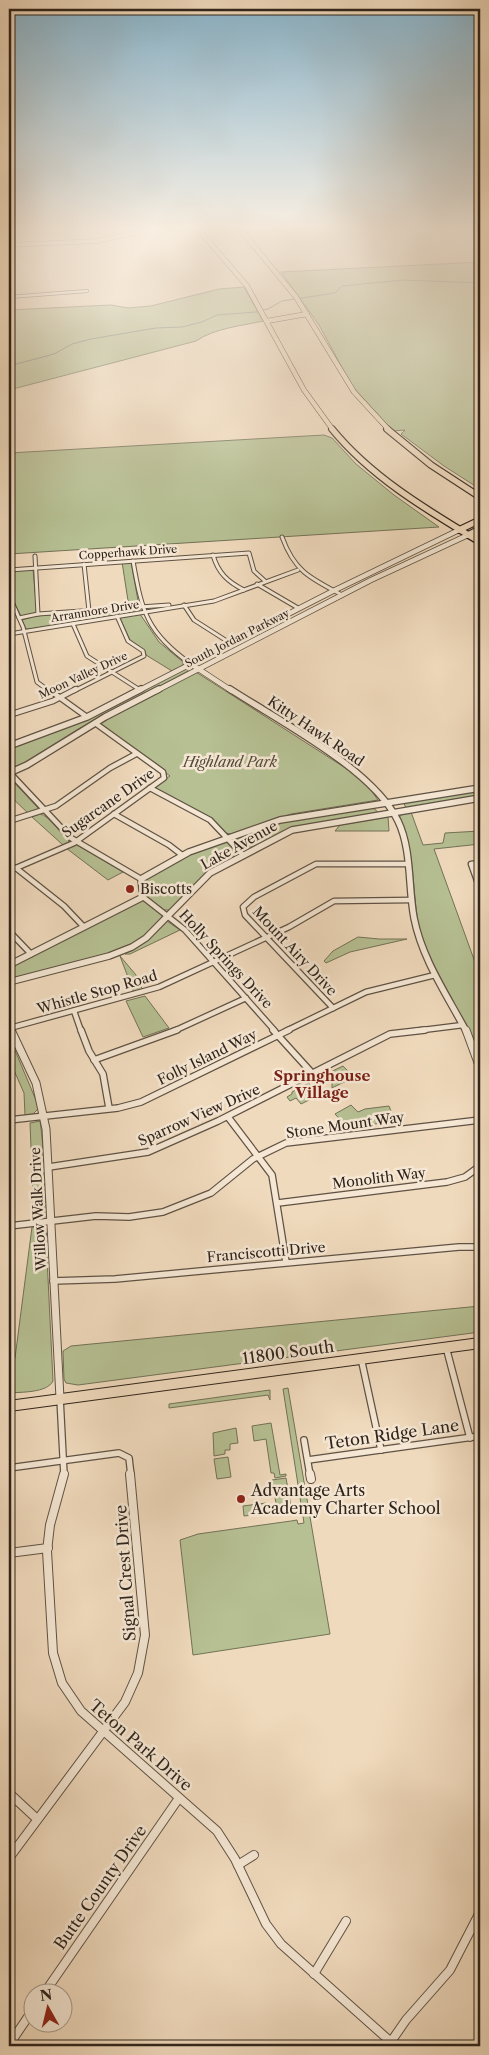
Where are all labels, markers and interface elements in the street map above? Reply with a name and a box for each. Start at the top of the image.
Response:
street label: Copperhawk Drive [78,542,178,562]
street label: Arranmore Drive [49,597,140,625]
street label: South Jordan Parkway [182,605,292,670]
street label: Moon Valley Drive [36,648,130,702]
street label: Kitty Hawk Road [264,692,368,770]
park label: Highland Park [182,753,278,771]
street label: Sugarcane Drive [58,764,158,842]
street label: Lake Avenue [198,816,281,873]
place label: Biscotts [140,880,192,898]
marker: Biscotts [124,883,136,895]
street label: Mount Airy Drive [249,902,341,1000]
street label: Holly Springs Drive [175,906,277,1012]
street label: Whistle Stop Road [34,966,160,1018]
street label: Folly Island Way [154,1025,260,1089]
district label: Springhouse Village [274,1066,370,1102]
street label: Sparrow View Drive [135,1080,263,1150]
street label: Stone Mount Way [285,1108,405,1142]
street label: Willow Walk Drive [26,1146,50,1272]
street label: Monolith Way [331,1163,427,1193]
street label: Franciscotti Drive [206,1238,326,1266]
street label: 11800 South [241,1336,335,1368]
street label: Teton Ridge Lane [324,1415,460,1453]
place label: Advantage Arts Academy Charter School [250,1480,441,1518]
marker: Advantage Arts Academy Charter School [235,1493,247,1505]
street label: Signal Crest Drive [110,1504,140,1642]
street label: Teton Park Drive [86,1695,196,1795]
street label: Butte County Drive [50,1821,151,1953]
north arrow [22,1982,72,2032]
text: N [39,1985,53,2005]

